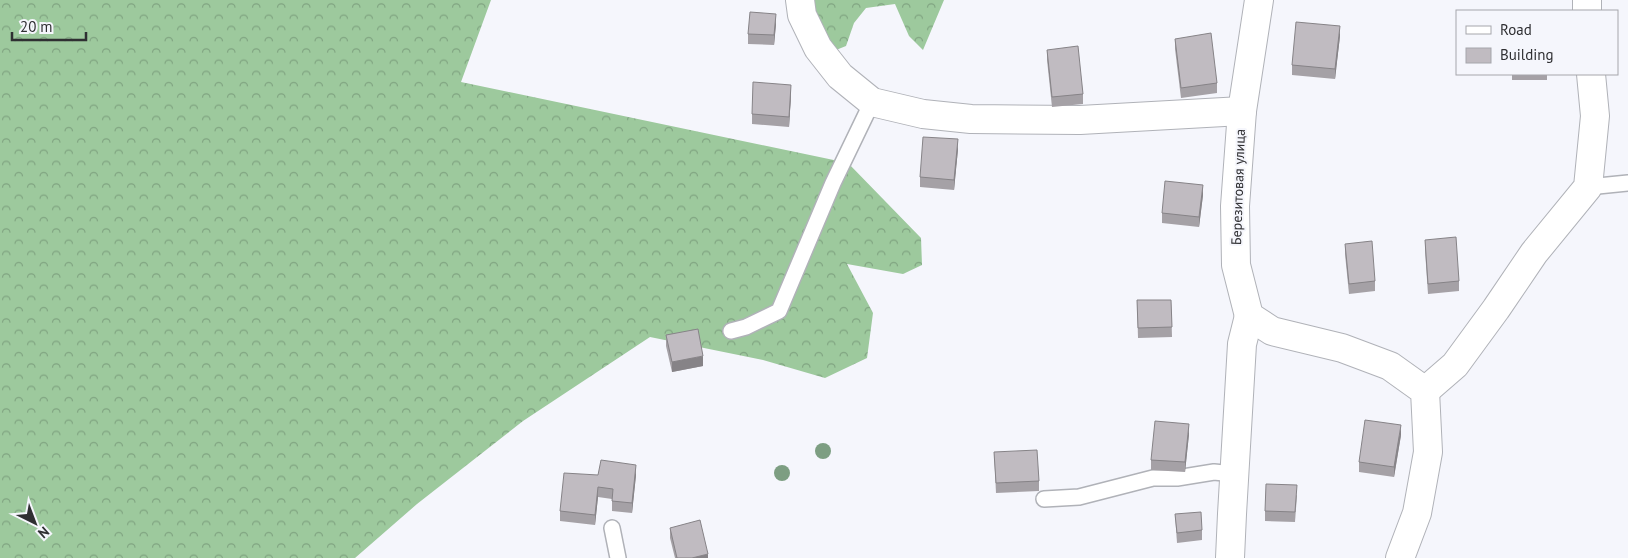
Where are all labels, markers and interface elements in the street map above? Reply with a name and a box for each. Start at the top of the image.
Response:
scale bar [12,10,86,42]
legend [1456,10,1618,75]
text: 20 m [20,17,53,36]
text: Road [1500,20,1532,39]
text: Building [1500,45,1554,64]
street label: Березитовая улица [1227,129,1249,245]
north arrow [10,498,60,548]
text: N [34,523,53,542]

